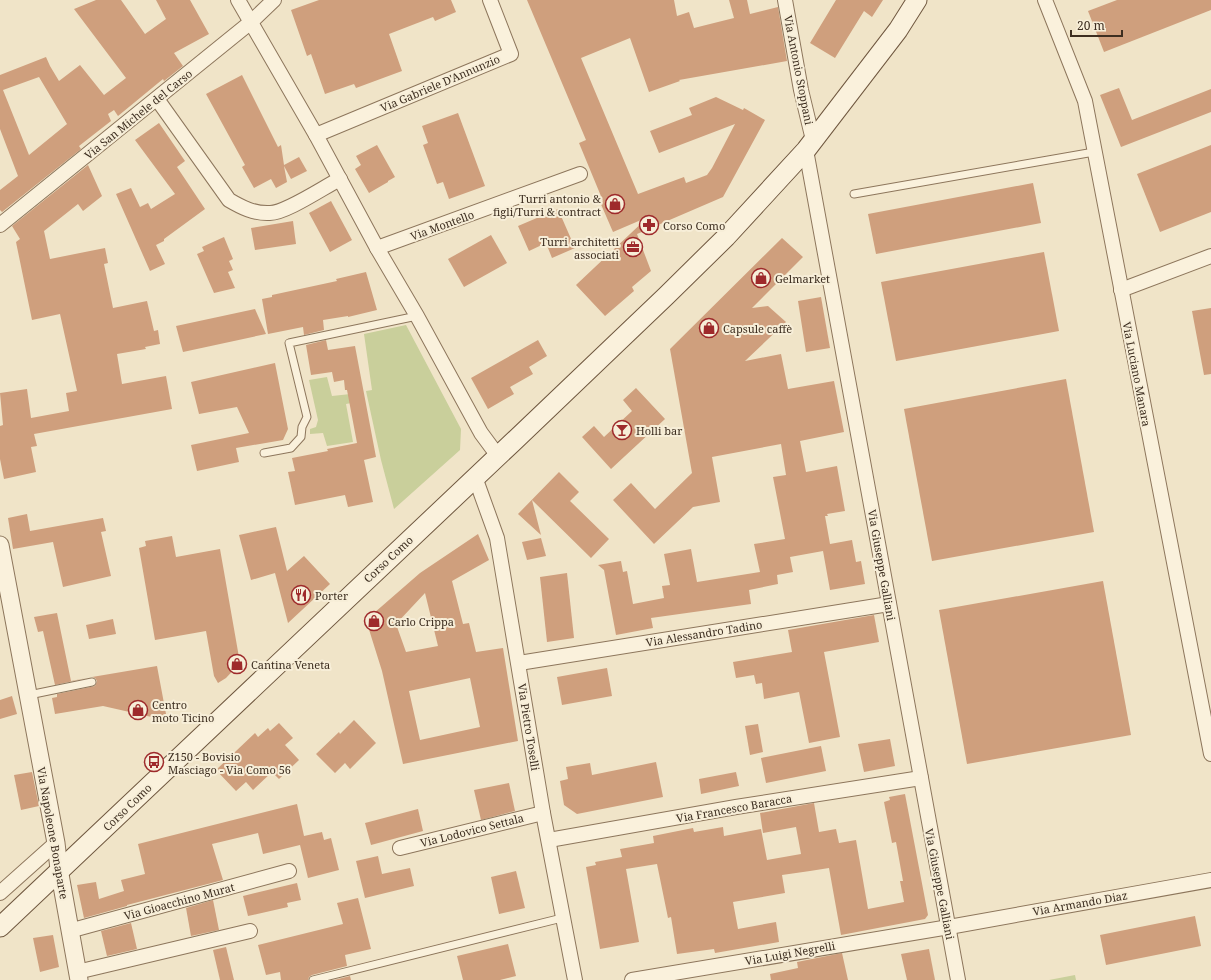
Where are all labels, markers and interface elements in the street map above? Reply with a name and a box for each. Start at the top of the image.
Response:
scale bar [1071,12,1122,38]
street label: Via Antonio Stoppani [781,14,817,127]
text: 20 m [1077,17,1105,34]
street label: Via Gabriele D'Annunzio [378,51,502,115]
street label: Via San Michele del Carso [81,66,195,162]
place label: Turri antonio & figli/Turri & contract [493,191,602,219]
shop icon: Turri antonio & figli/Turri & contract [604,193,626,215]
street label: Via Montello [408,207,476,243]
pharmacy icon: Corso Como [638,214,660,236]
place label: Corso Como [663,218,725,233]
place label: Turri architetti associati [540,234,619,262]
office icon: Turri architetti associati [622,236,644,258]
shop icon: Gelmarket [750,267,772,289]
place label: Gelmarket [775,271,830,286]
shop icon: Capsule caffè [698,317,720,339]
street label: Via Luciano Manara [1120,320,1154,428]
place label: Capsule caffè [723,321,792,336]
bar icon: Holli bar [611,419,633,441]
place label: Holli bar [636,423,683,438]
street label: Via Giuseppe Galliani [865,508,899,622]
street label: Corso Como [360,532,416,586]
restaurant icon: Porter [290,584,312,606]
place label: Porter [315,588,349,603]
shop icon: Carlo Crippa [363,610,385,632]
place label: Carlo Crippa [388,614,454,629]
street label: Via Alessandro Tadino [645,616,763,650]
shop icon: Cantina Veneta [226,653,248,675]
place label: Cantina Veneta [251,657,330,672]
street label: Via Pietro Toselli [515,682,543,772]
place label: Centro moto Ticino [152,697,214,725]
shop icon: Centro moto Ticino [127,699,149,721]
place label: Z150 - Bovisio Masciago - Via Como 56 [168,749,291,777]
bus stop icon: Z150 - Bovisio Masciago - Via Como 56 [143,751,165,773]
street label: Via Napoleone Bonaparte [34,766,72,900]
street label: Corso Como [99,780,155,834]
street label: Via Francesco Baracca [675,790,793,826]
street label: Via Lodovico Settala [419,810,525,850]
street label: Via Giuseppe Galliani [922,827,958,941]
street label: Via Gioacchino Murat [122,879,236,923]
street label: Via Armando Diaz [1031,887,1129,919]
street label: Via Luigi Negrelli [744,938,837,968]

